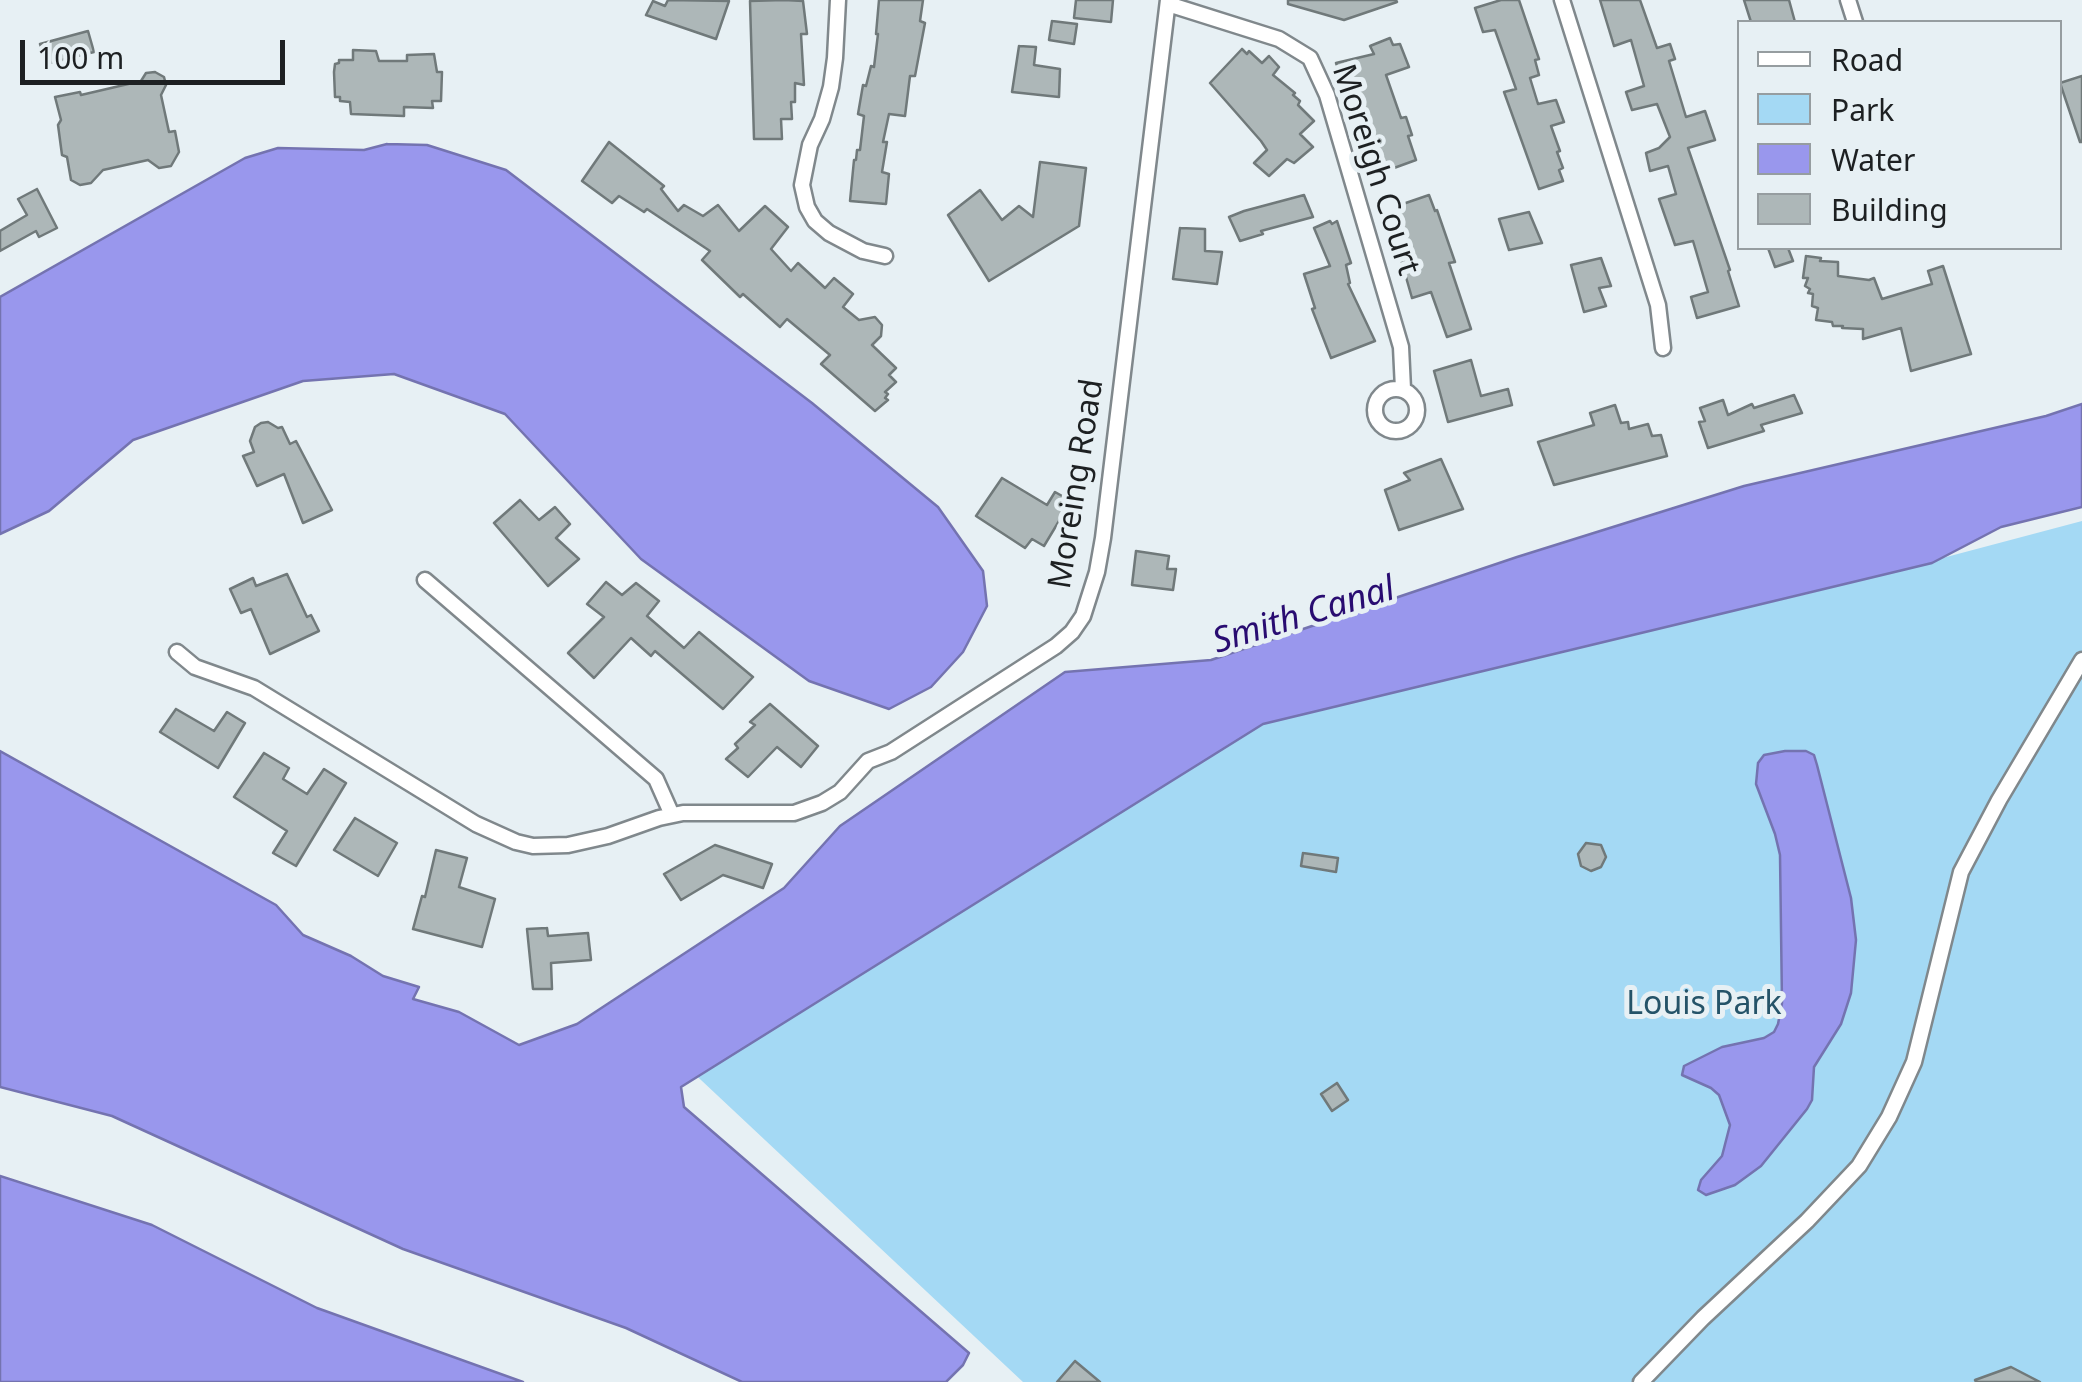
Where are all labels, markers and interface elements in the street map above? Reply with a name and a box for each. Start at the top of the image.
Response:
scale bar [25,20,290,82]
legend [1737,20,2062,250]
text: 100 m [37,37,124,78]
text: Road [1831,39,1903,80]
street label: Moreigh Court [1323,60,1427,280]
text: Park [1831,89,1894,130]
text: Water [1831,139,1915,180]
text: Building [1831,189,1948,230]
street label: Moreing Road [1041,376,1113,592]
water label: Smith Canal [1208,568,1400,664]
park label: Louis Park [1626,986,1782,1024]

